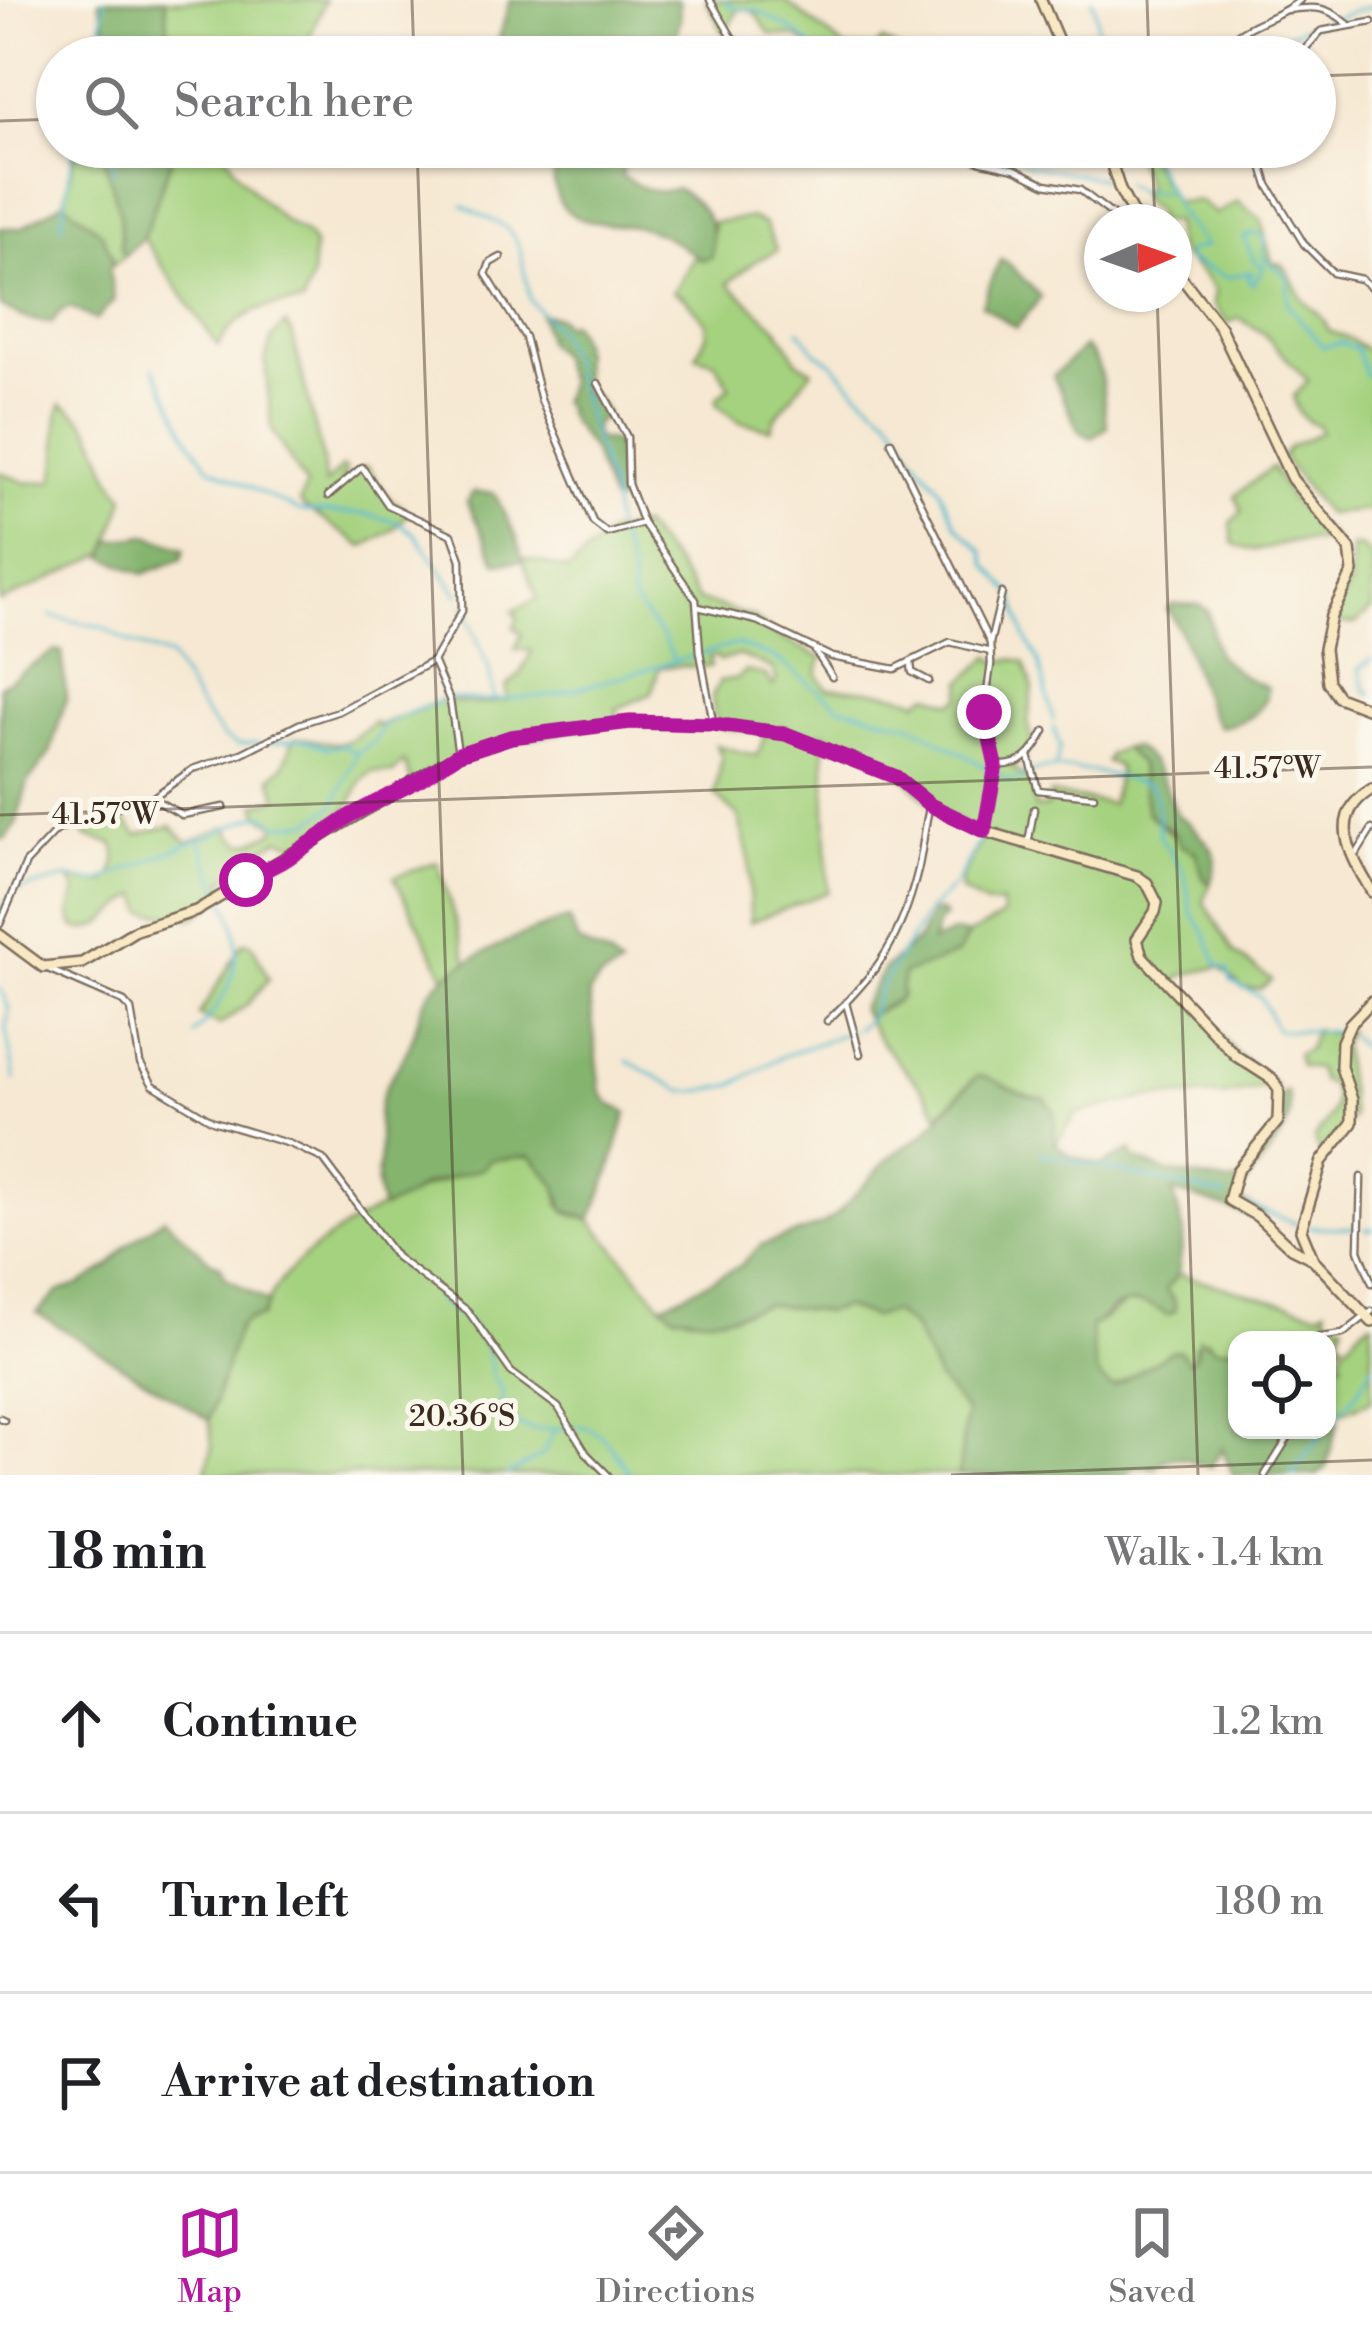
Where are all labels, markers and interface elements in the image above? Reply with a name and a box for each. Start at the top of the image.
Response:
search box [36,36,1336,168]
icon: search [78,69,144,135]
text: Search here [174,74,414,131]
north arrow [1084,204,1192,312]
route end [957,685,1011,739]
text: 41.57°W [1214,750,1321,788]
text: 41.57°W [52,796,159,834]
route start [219,853,273,907]
map controls [1228,1331,1336,1439]
button: locate [1228,1331,1336,1439]
text: 20.36°S [409,1398,515,1436]
text: 18 min [48,1521,206,1585]
text: Walk · 1.4 km [1105,1529,1324,1578]
icon: ahead [48,1690,114,1756]
text: Continue [162,1694,358,1751]
text: 1.2 km [1213,1698,1324,1747]
icon: left [48,1870,114,1936]
text: Turn left [162,1874,348,1931]
text: 180 m [1216,1878,1324,1927]
icon: arrive [48,2050,114,2116]
text: Arrive at destination [162,2054,595,2111]
tab: Map [177,2200,243,2313]
tab: Directions [596,2200,755,2313]
tab: Saved [1109,2200,1195,2313]

